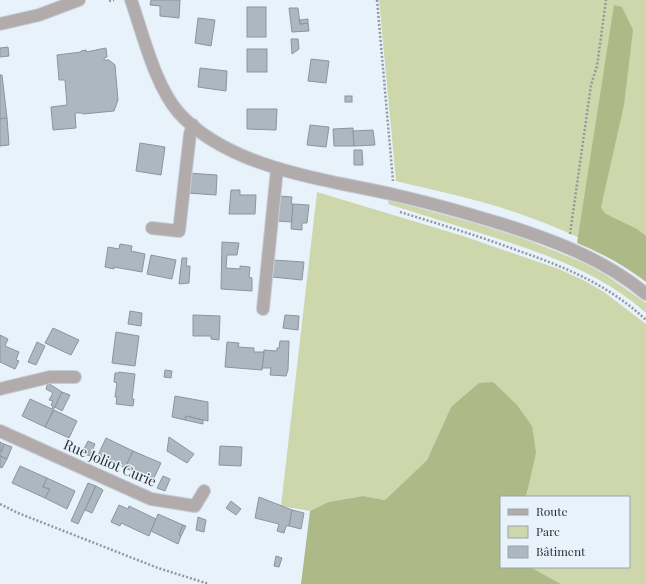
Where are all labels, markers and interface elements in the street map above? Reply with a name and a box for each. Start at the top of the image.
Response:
street label: Rue Joliot Curie [61,434,159,491]
legend [500,496,630,568]
text: Route [536,503,568,519]
text: Parc [536,523,560,539]
text: Bâtiment [536,543,586,559]

